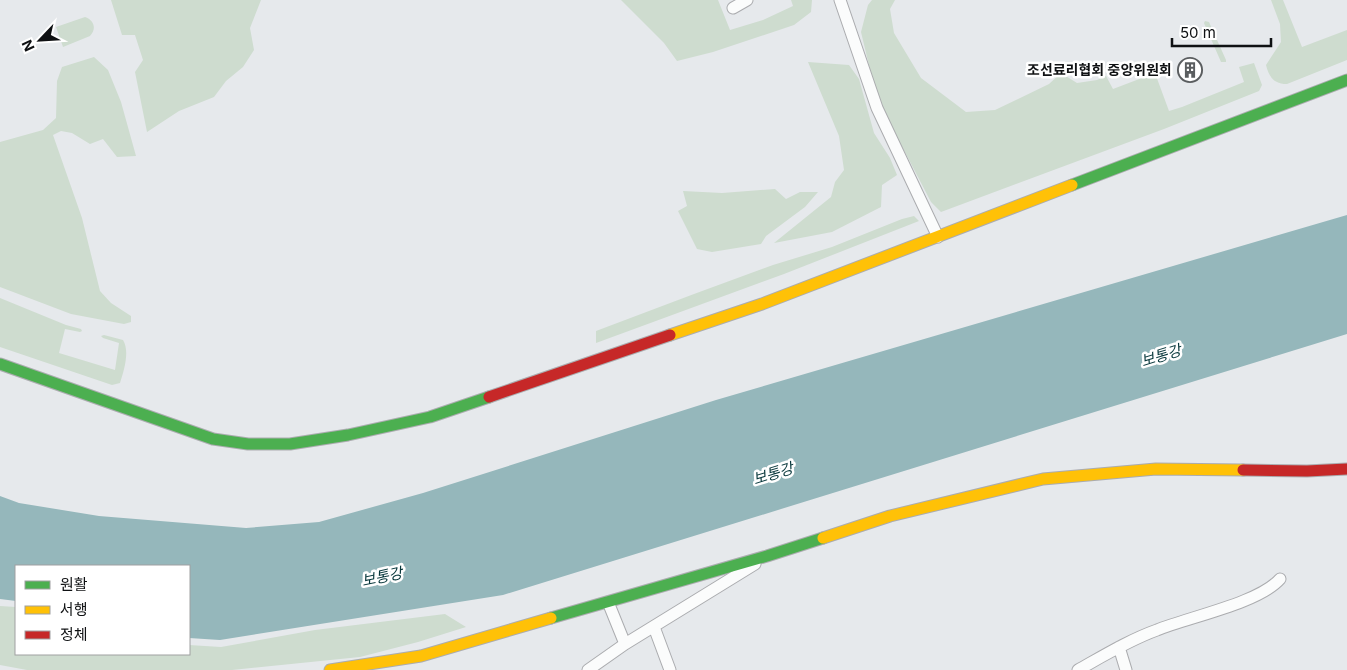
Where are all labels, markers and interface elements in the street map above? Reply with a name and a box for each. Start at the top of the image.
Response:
north arrow [15,15,65,65]
scale bar [1172,15,1271,47]
text: 50 m [1180,23,1216,42]
text: N [18,37,38,54]
building icon: 조선료리협회 중앙위원회 [1177,57,1203,83]
place label: 조선료리협회 중앙위원회 [1027,61,1172,78]
water label: 보통강 [1138,340,1186,371]
water label: 보통강 [750,458,798,489]
water label: 보통강 [360,562,406,590]
legend [15,565,190,655]
text: 원활 [60,575,88,594]
text: 서행 [60,600,88,619]
text: 정체 [60,625,88,644]

